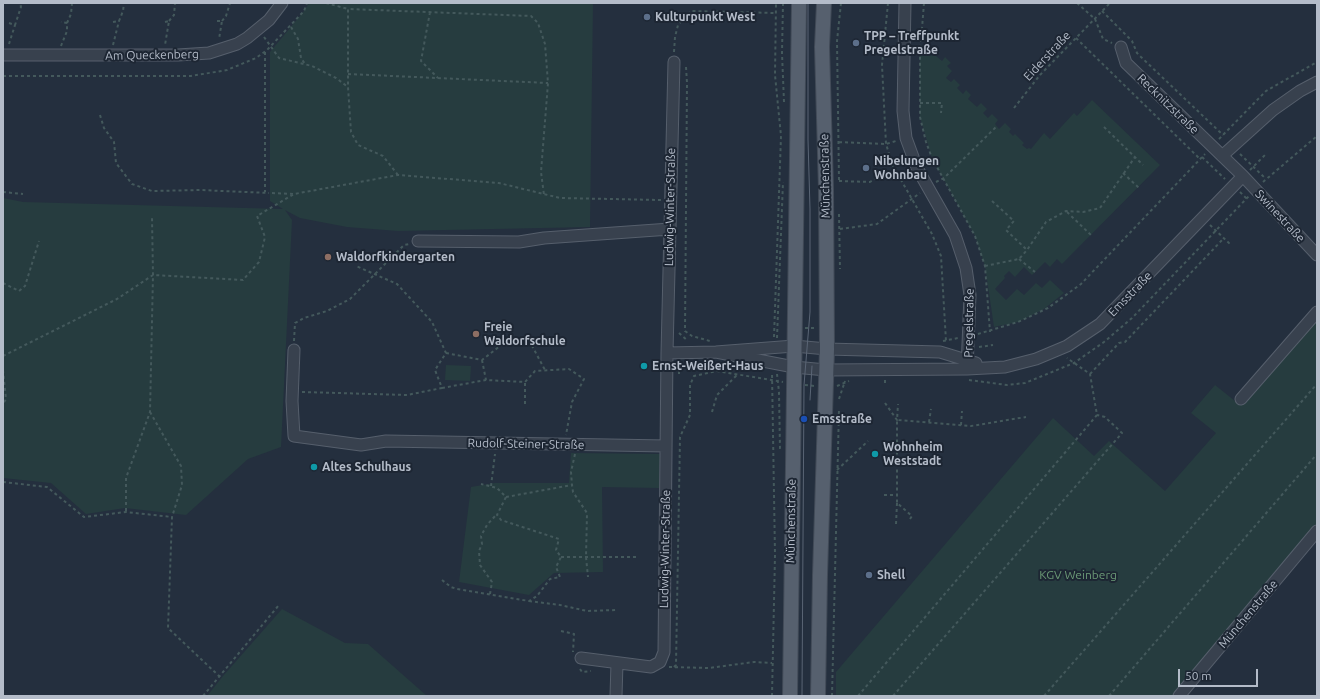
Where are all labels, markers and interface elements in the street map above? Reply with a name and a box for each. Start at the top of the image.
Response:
place label: Kulturpunkt West [655,10,755,24]
marker: Kulturpunkt West [642,12,652,22]
street label: Eiderstraße [1020,28,1074,84]
place label: TPP – Treffpunkt Pregelstraße [864,29,959,57]
marker: TPP – Treffpunkt Pregelstraße [851,38,861,48]
street label: Am Queckenberg [105,47,199,63]
street label: Recknitzstraße [1134,71,1202,137]
street label: Münchenstraße [817,134,833,218]
street label: Ludwig-Winter-Straße [662,148,678,266]
place label: Nibelungen Wohnbau [874,154,939,182]
marker: Nibelungen Wohnbau [861,163,871,173]
street label: Swinestraße [1252,187,1308,245]
place label: Waldorfkindergarten [336,250,455,264]
marker: Waldorfkindergarten [323,252,333,262]
street label: Emsstraße [1105,269,1155,319]
street label: Pregelstraße [961,288,977,358]
place label: Freie Waldorfschule [484,320,566,348]
marker: Freie Waldorfschule [471,329,481,339]
place label: Ernst-Weißert-Haus [652,359,763,373]
marker: Ernst-Weißert-Haus [639,361,649,371]
place label: Emsstraße [812,412,872,426]
marker: Emsstraße [799,414,809,424]
street label: Rudolf-Steiner-Straße [468,436,584,452]
place label: Wohnheim Weststadt [883,440,943,468]
marker: Wohnheim Weststadt [870,449,880,459]
place label: Altes Schulhaus [322,460,411,474]
marker: Altes Schulhaus [309,462,319,472]
street label: Münchenstraße [783,479,799,563]
street label: Ludwig-Winter-Straße [657,490,673,608]
place label: Shell [877,568,905,582]
park label: KGV Weinberg [1039,568,1117,582]
marker: Shell [864,570,874,580]
street label: Münchenstraße [1215,577,1281,651]
scale bar [1180,661,1260,687]
text: 50 m [1185,669,1212,682]

